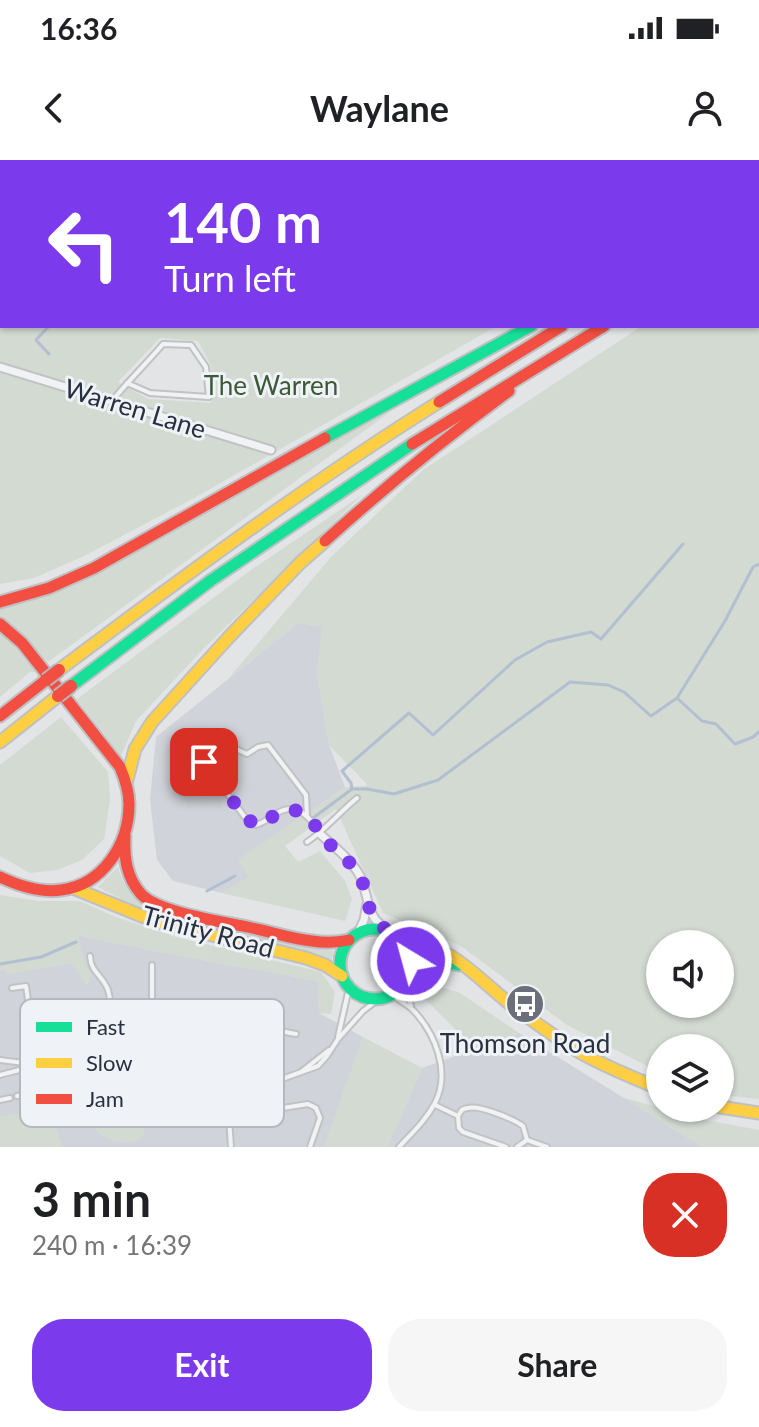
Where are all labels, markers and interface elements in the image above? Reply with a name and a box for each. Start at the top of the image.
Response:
text: 16:36 [40,10,117,46]
icon: back [32,86,76,130]
text: Waylane [310,86,449,130]
icon: person [683,86,727,130]
text: 140 m [164,188,322,255]
icon: left [32,192,136,296]
text: Turn left [164,256,296,300]
park label: The Warren [204,369,338,401]
street label: Warren Lane [61,371,210,445]
pin [170,728,238,796]
icon: arrive [182,740,226,784]
street label: Trinity Road [139,898,278,964]
position arrow [369,919,453,1003]
map controls [646,930,734,1122]
button: sound [646,930,734,1018]
bus stop icon: Thomson Road [504,983,546,1025]
legend [20,999,284,1127]
text: Fast [86,1013,125,1040]
place label: Thomson Road [440,1027,610,1059]
button: layers [646,1034,734,1122]
text: Slow [86,1049,133,1076]
text: Jam [86,1085,124,1112]
text: 3 min [32,1170,151,1227]
button: close [643,1173,727,1257]
text: 240 m · 16:39 [32,1229,192,1261]
button: Exit [32,1319,372,1411]
button: Share [388,1319,727,1411]

